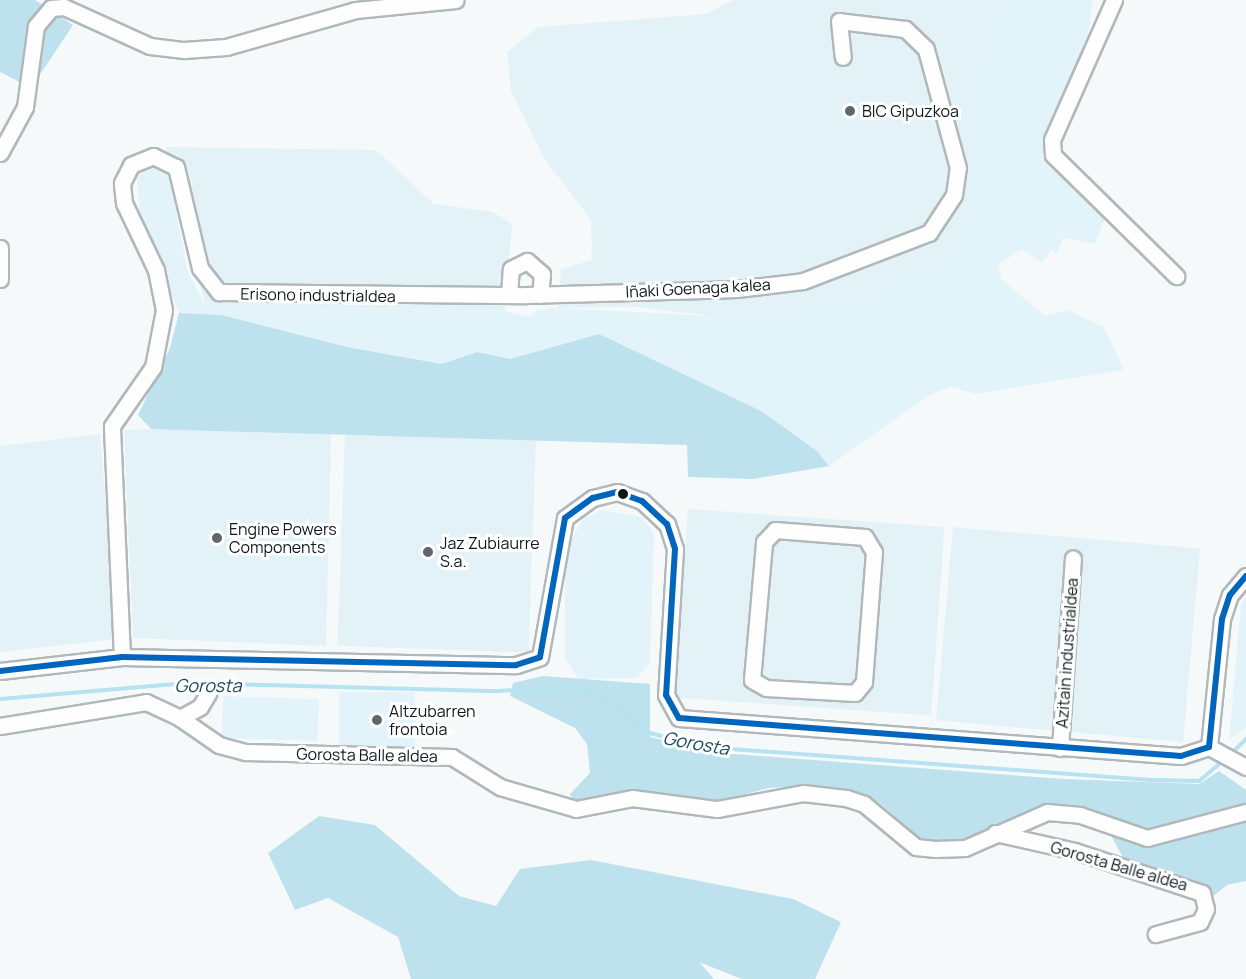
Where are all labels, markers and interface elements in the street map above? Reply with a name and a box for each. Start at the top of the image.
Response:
place label: BIC Gipuzkoa [862,101,959,121]
marker: BIC Gipuzkoa [843,104,857,118]
street label: Iñaki Goenaga kalea [625,275,771,301]
street label: Erisono industrialdea [240,284,396,306]
unlabelled marker [617,488,629,500]
place label: Engine Powers Components [229,519,337,557]
marker: Engine Powers Components [210,531,224,545]
place label: Jaz Zubiaurre S.a. [440,533,540,571]
marker: Jaz Zubiaurre S.a. [421,545,435,559]
street label: Azitain industrialdea [1052,577,1082,729]
water label: Gorosta [175,674,241,696]
place label: Altzubarren frontoia [389,701,476,739]
marker: Altzubarren frontoia [370,713,384,727]
water label: Gorosta [661,727,731,759]
street label: Gorosta Balle aldea [296,744,438,766]
street label: Gorosta Balle aldea [1048,837,1190,895]

